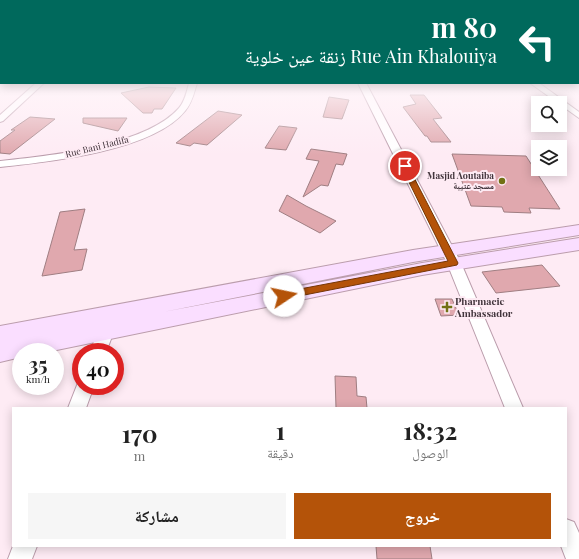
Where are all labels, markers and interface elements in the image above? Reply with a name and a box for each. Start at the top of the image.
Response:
text: 80 m [431,8,497,45]
icon: left [511,16,563,68]
text: Rue Ain Khalouiya زنقة عين خلوية [245,44,497,68]
map controls [531,96,567,176]
button: search [531,96,567,132]
street label: Rue Bani Hadifa [64,132,130,160]
button: layers [531,140,567,176]
pin [388,149,422,183]
icon: arrive [394,155,416,177]
place label: Masjid Aoutaiba مسجد عتيبة [427,169,494,191]
marker: Masjid Aoutaiba مسجد عتيبة [497,176,507,186]
position arrow [263,275,305,317]
place label: Pharmacie Ambassador [454,294,513,320]
marker: Pharmacie Ambassador [442,302,452,312]
speed limit sign: 40 [72,343,124,395]
text: 35 [29,350,47,377]
text: km/h [26,372,50,386]
text: 1 [276,414,285,446]
text: 18:32 [403,414,457,446]
text: 170 [122,417,157,449]
text: دقيقة [267,444,294,461]
text: الوصول [412,444,448,461]
text: m [134,447,145,464]
button: مشاركة [28,493,286,539]
button: خروج [294,493,551,539]

